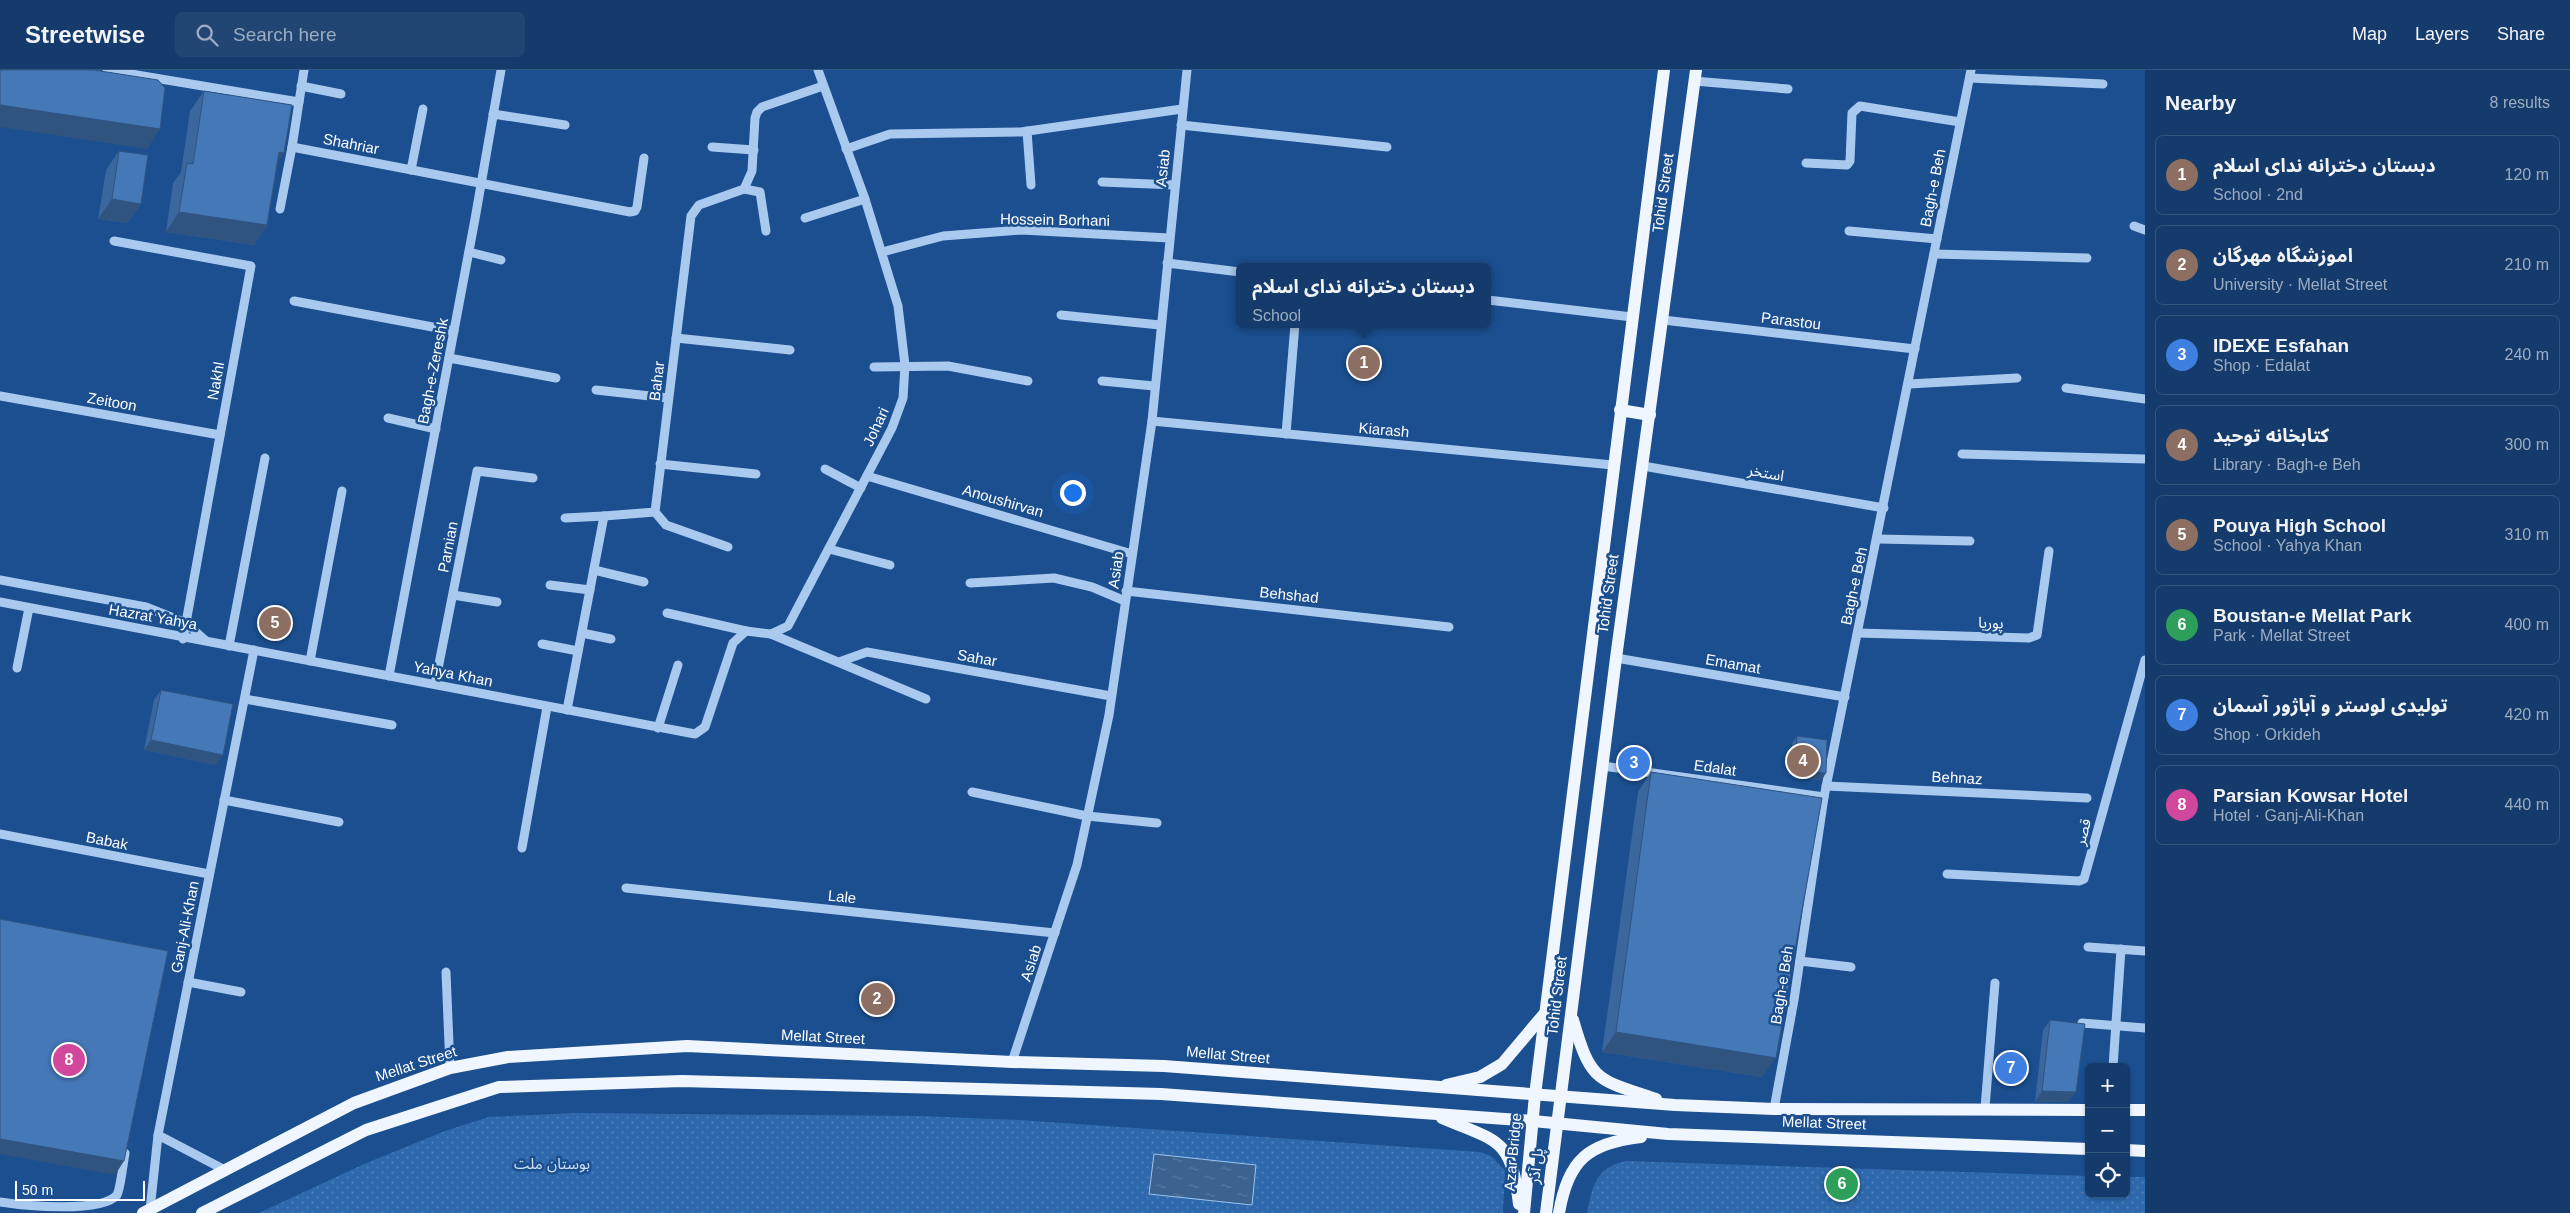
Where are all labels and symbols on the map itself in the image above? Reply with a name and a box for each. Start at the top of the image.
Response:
street label: Shahriar [322,130,381,157]
street label: Bagh-e Beh [1917,147,1948,228]
street label: Asiab [1152,148,1173,187]
street label: Tohid Street [1649,151,1677,234]
street label: Hossein Borhani [1000,210,1110,229]
street label: Parastou [1760,308,1822,333]
street label: Bagh-e-Zereshk [414,316,451,425]
pin: 1 [1348,344,1380,382]
street label: Bahar [646,360,667,402]
street label: Nakhl [204,361,227,401]
street label: Zeitoon [86,389,138,414]
street label: Johari [859,405,892,449]
street label: Kiarash [1358,419,1410,440]
street label: استخر [1746,461,1785,485]
your location [1060,480,1086,506]
street label: Anoushirvan [961,481,1046,520]
street label: Parnian [434,520,461,574]
street label: Bagh-e Beh [1837,545,1870,626]
street label: Asiab [1104,550,1127,590]
street label: Tohid Street [1594,552,1622,635]
street label: Behshad [1259,583,1319,606]
street label: Hazrat Yahya [108,600,199,633]
pin: 5 [259,604,291,642]
street label: پوریا [1978,614,2004,634]
street label: Sahar [956,646,998,669]
street label: Emamat [1704,650,1763,677]
street label: Yahya Khan [412,657,494,690]
pin: 4 [1787,742,1819,780]
pin: 3 [1618,744,1650,782]
street label: Edalat [1693,756,1738,779]
street label: Behnaz [1931,768,1983,787]
street label: قصر [2071,817,2095,848]
street label: Babak [85,828,130,853]
street label: Ganj-Ali-Khan [167,879,202,974]
street label: Lale [827,887,857,906]
street label: Asiab [1017,942,1044,983]
street label: Bagh-e Beh [1767,944,1796,1025]
street label: Tohid Street [1543,954,1570,1037]
pin: 2 [861,980,893,1018]
street label: Mellat Street [781,1026,866,1047]
pin: 8 [53,1041,85,1079]
street label: Mellat Street [373,1042,459,1085]
street label: Mellat Street [1185,1042,1272,1067]
pin: 7 [1995,1049,2027,1087]
street label: Azar Bridge [1501,1112,1524,1192]
street label: Mellat Street [1782,1113,1867,1132]
street label: پل آذر [1525,1147,1548,1186]
park label: بوستان ملت [514,1155,590,1173]
pin: 6 [1826,1165,1858,1203]
scale bar [15,1178,145,1201]

